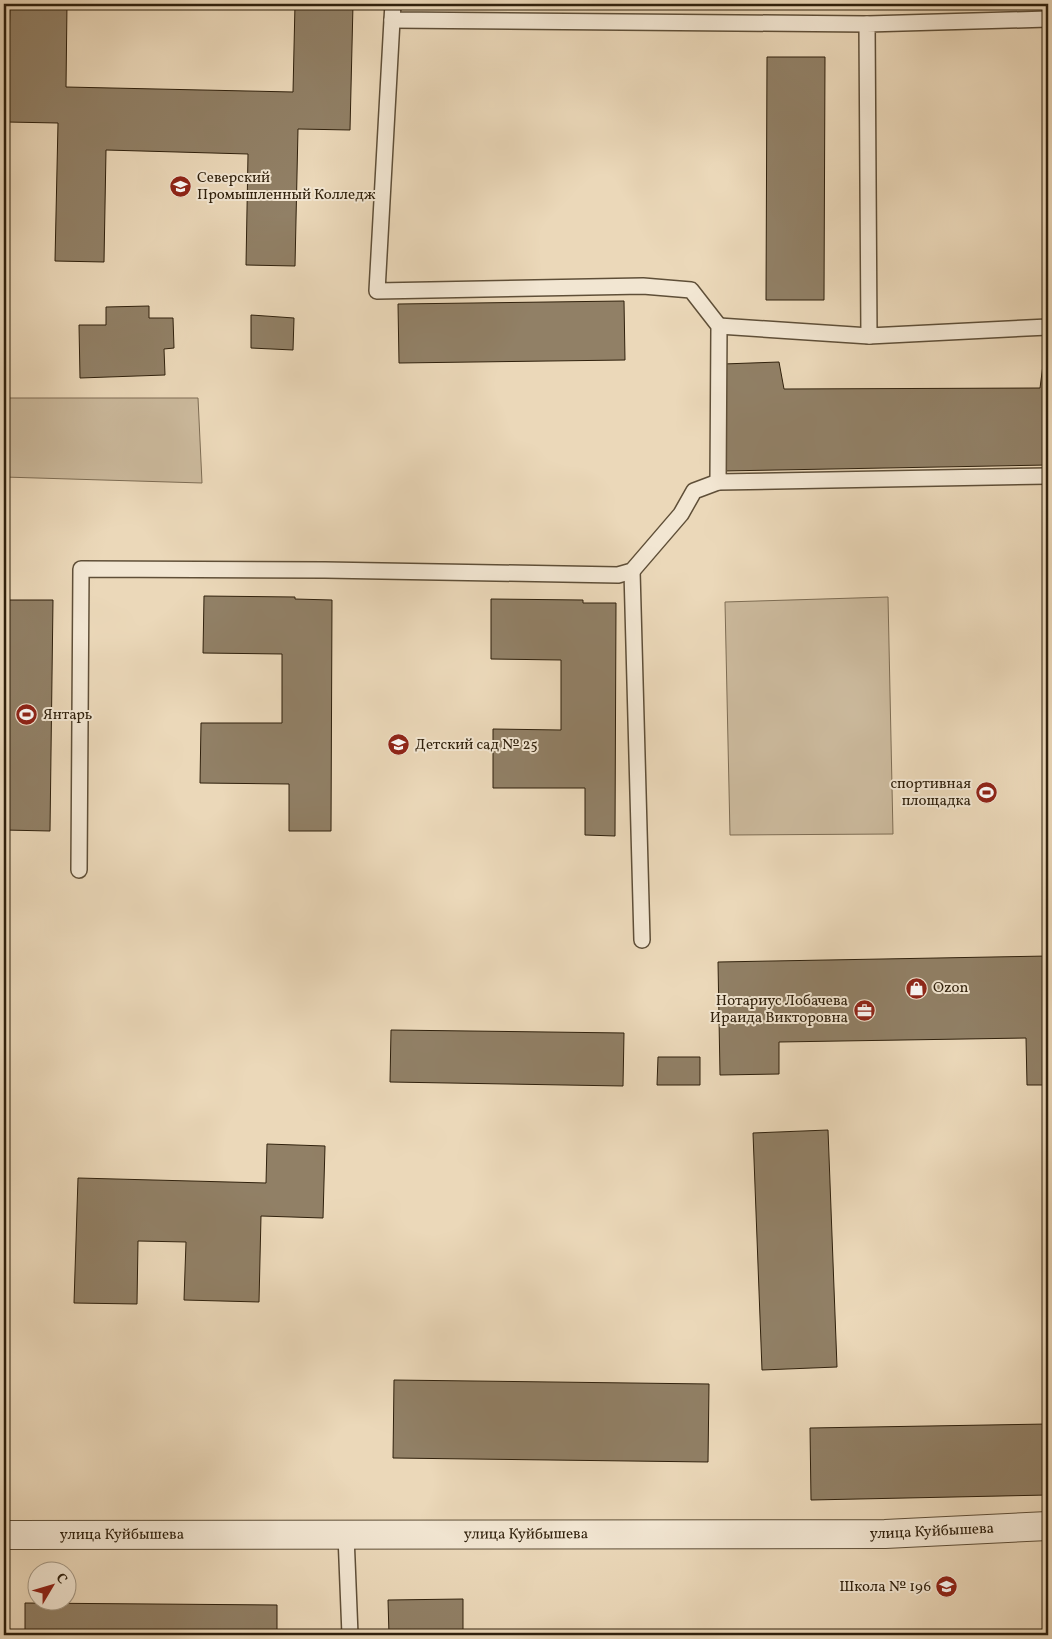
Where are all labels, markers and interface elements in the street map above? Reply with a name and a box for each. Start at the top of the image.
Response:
place label: Северский Промышленный Колледж [197,168,376,206]
school or university icon: Северский Промышленный Колледж [169,175,193,199]
sports icon: Янтарь [15,703,39,727]
place label: Янтарь [43,705,92,726]
school or university icon: Детский сад № 25 [387,733,411,757]
place label: Детский сад № 25 [415,735,538,756]
place label: спортивная площадка [890,774,971,812]
sports icon: спортивная площадка [975,781,999,805]
shop icon: Ozon [905,976,929,1000]
place label: Ozon [933,978,968,999]
place label: Нотариус Лобачева Ираида Викторовна [710,991,848,1029]
office icon: Нотариус Лобачева Ираида Викторовна [852,998,876,1022]
street label: улица Куйбышева [870,1518,995,1545]
street label: улица Куйбышева [60,1524,184,1545]
street label: улица Куйбышева [464,1524,588,1545]
north arrow [28,1562,78,1612]
text: С [51,1570,71,1588]
school or university icon: Школа № 196 [935,1575,959,1599]
place label: Школа № 196 [839,1577,931,1598]

